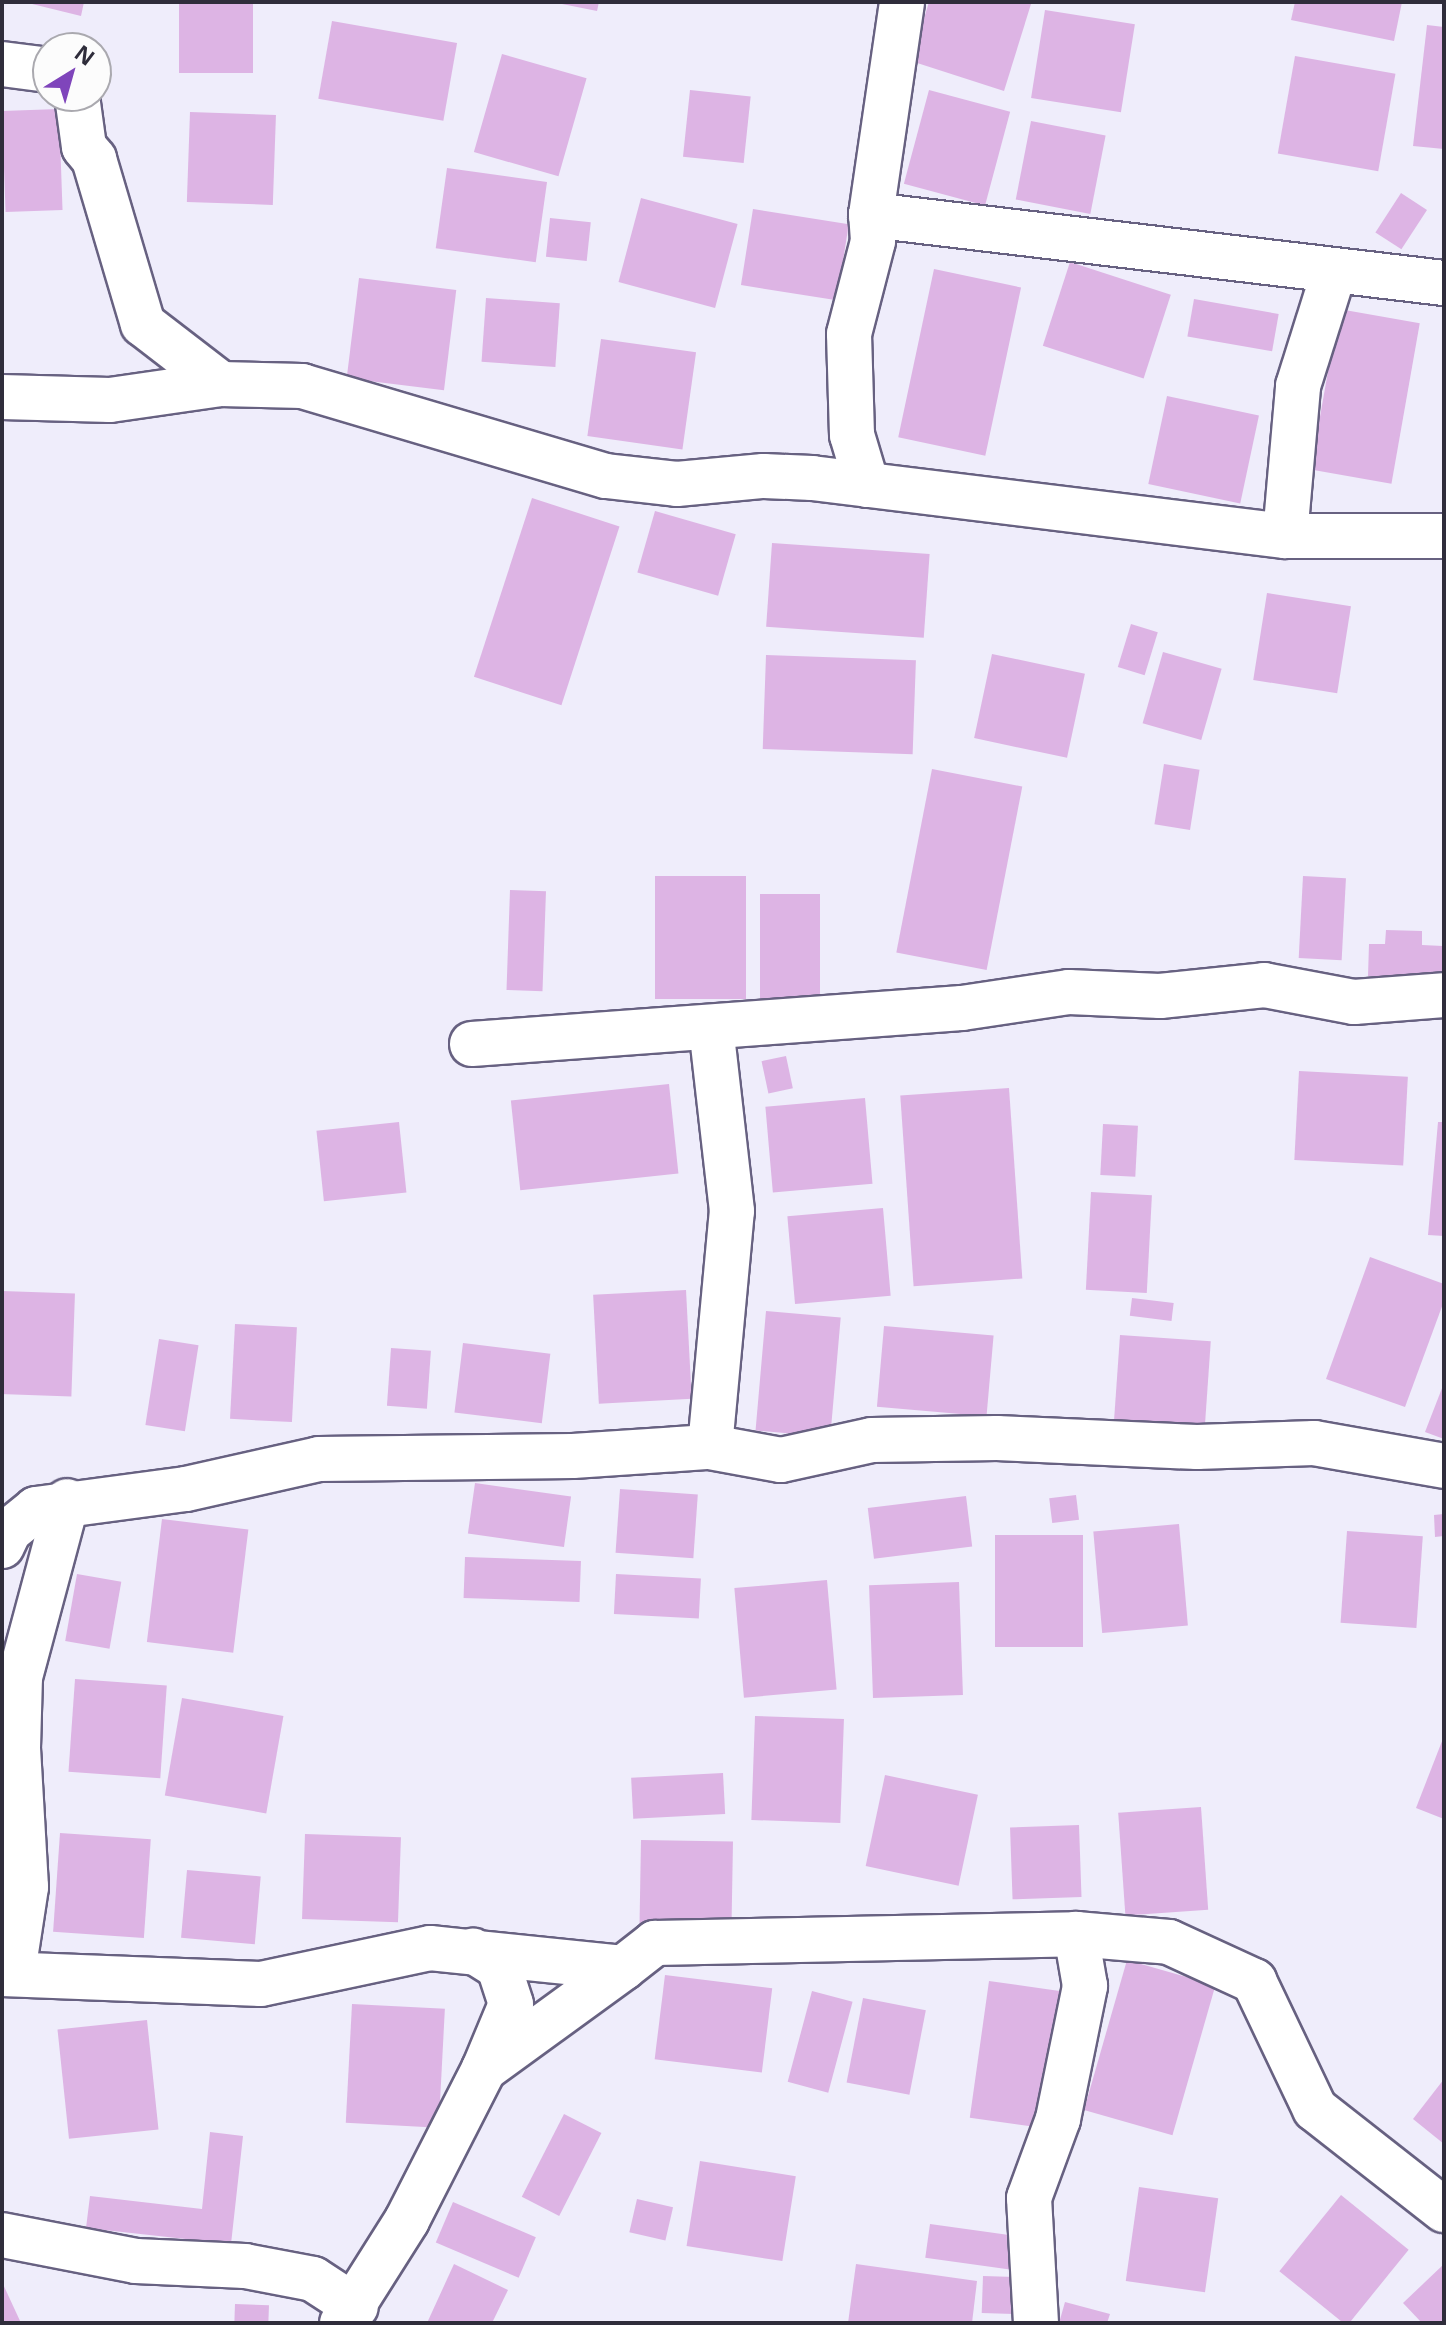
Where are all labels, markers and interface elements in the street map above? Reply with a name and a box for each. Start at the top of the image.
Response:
north arrow [32,32,112,112]
text: N [69,37,101,72]

